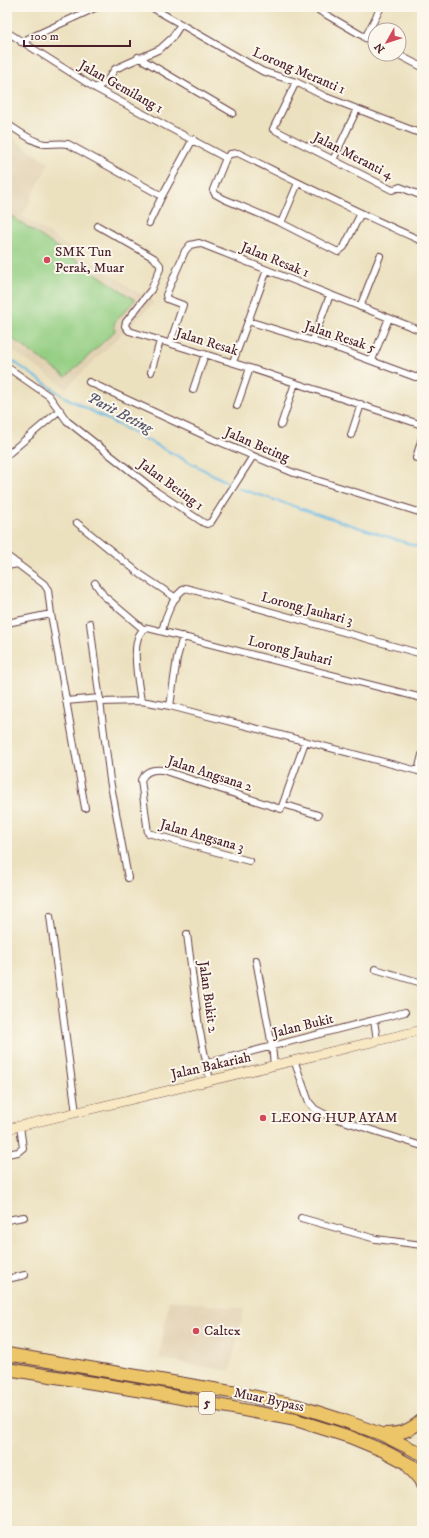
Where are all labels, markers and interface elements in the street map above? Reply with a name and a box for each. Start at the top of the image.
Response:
scale bar [24,22,130,48]
north arrow [367,22,407,62]
text: 100 m [30,29,59,44]
text: N [372,40,388,56]
street label: Lorong Meranti 1 [250,43,348,99]
street label: Jalan Gemilang 1 [74,55,166,118]
street label: Jalan Meranti 4 [308,127,397,184]
street label: Jalan Resak 1 [236,237,312,282]
place label: SMK Tun Perak, Muar [55,243,125,277]
marker: SMK Tun Perak, Muar [42,255,52,265]
street label: Jalan Resak 5 [300,316,378,357]
street label: Jalan Resak [172,323,240,360]
water label: Parit Beting [84,388,158,439]
street label: Jalan Beting [220,423,292,467]
street label: Jalan Beting 1 [133,454,207,515]
street label: Lorong Jauhari 3 [259,588,355,630]
street label: Lorong Jauhari [246,632,334,670]
street label: Jalan Angsana 2 [163,751,255,796]
street label: Jalan Angsana 3 [156,815,246,857]
street label: Jalan Bukit 2 [194,958,222,1034]
street label: Jalan Bukit [269,1010,336,1043]
street label: Jalan Bakariah [167,1048,253,1084]
place label: LEONG HUP AYAM [271,1109,398,1127]
marker: LEONG HUP AYAM [258,1113,268,1123]
place label: Caltex [204,1322,241,1340]
marker: Caltex [191,1326,201,1336]
street label: Muar Bypass [232,1384,306,1416]
road number: 5 [199,1392,215,1414]

